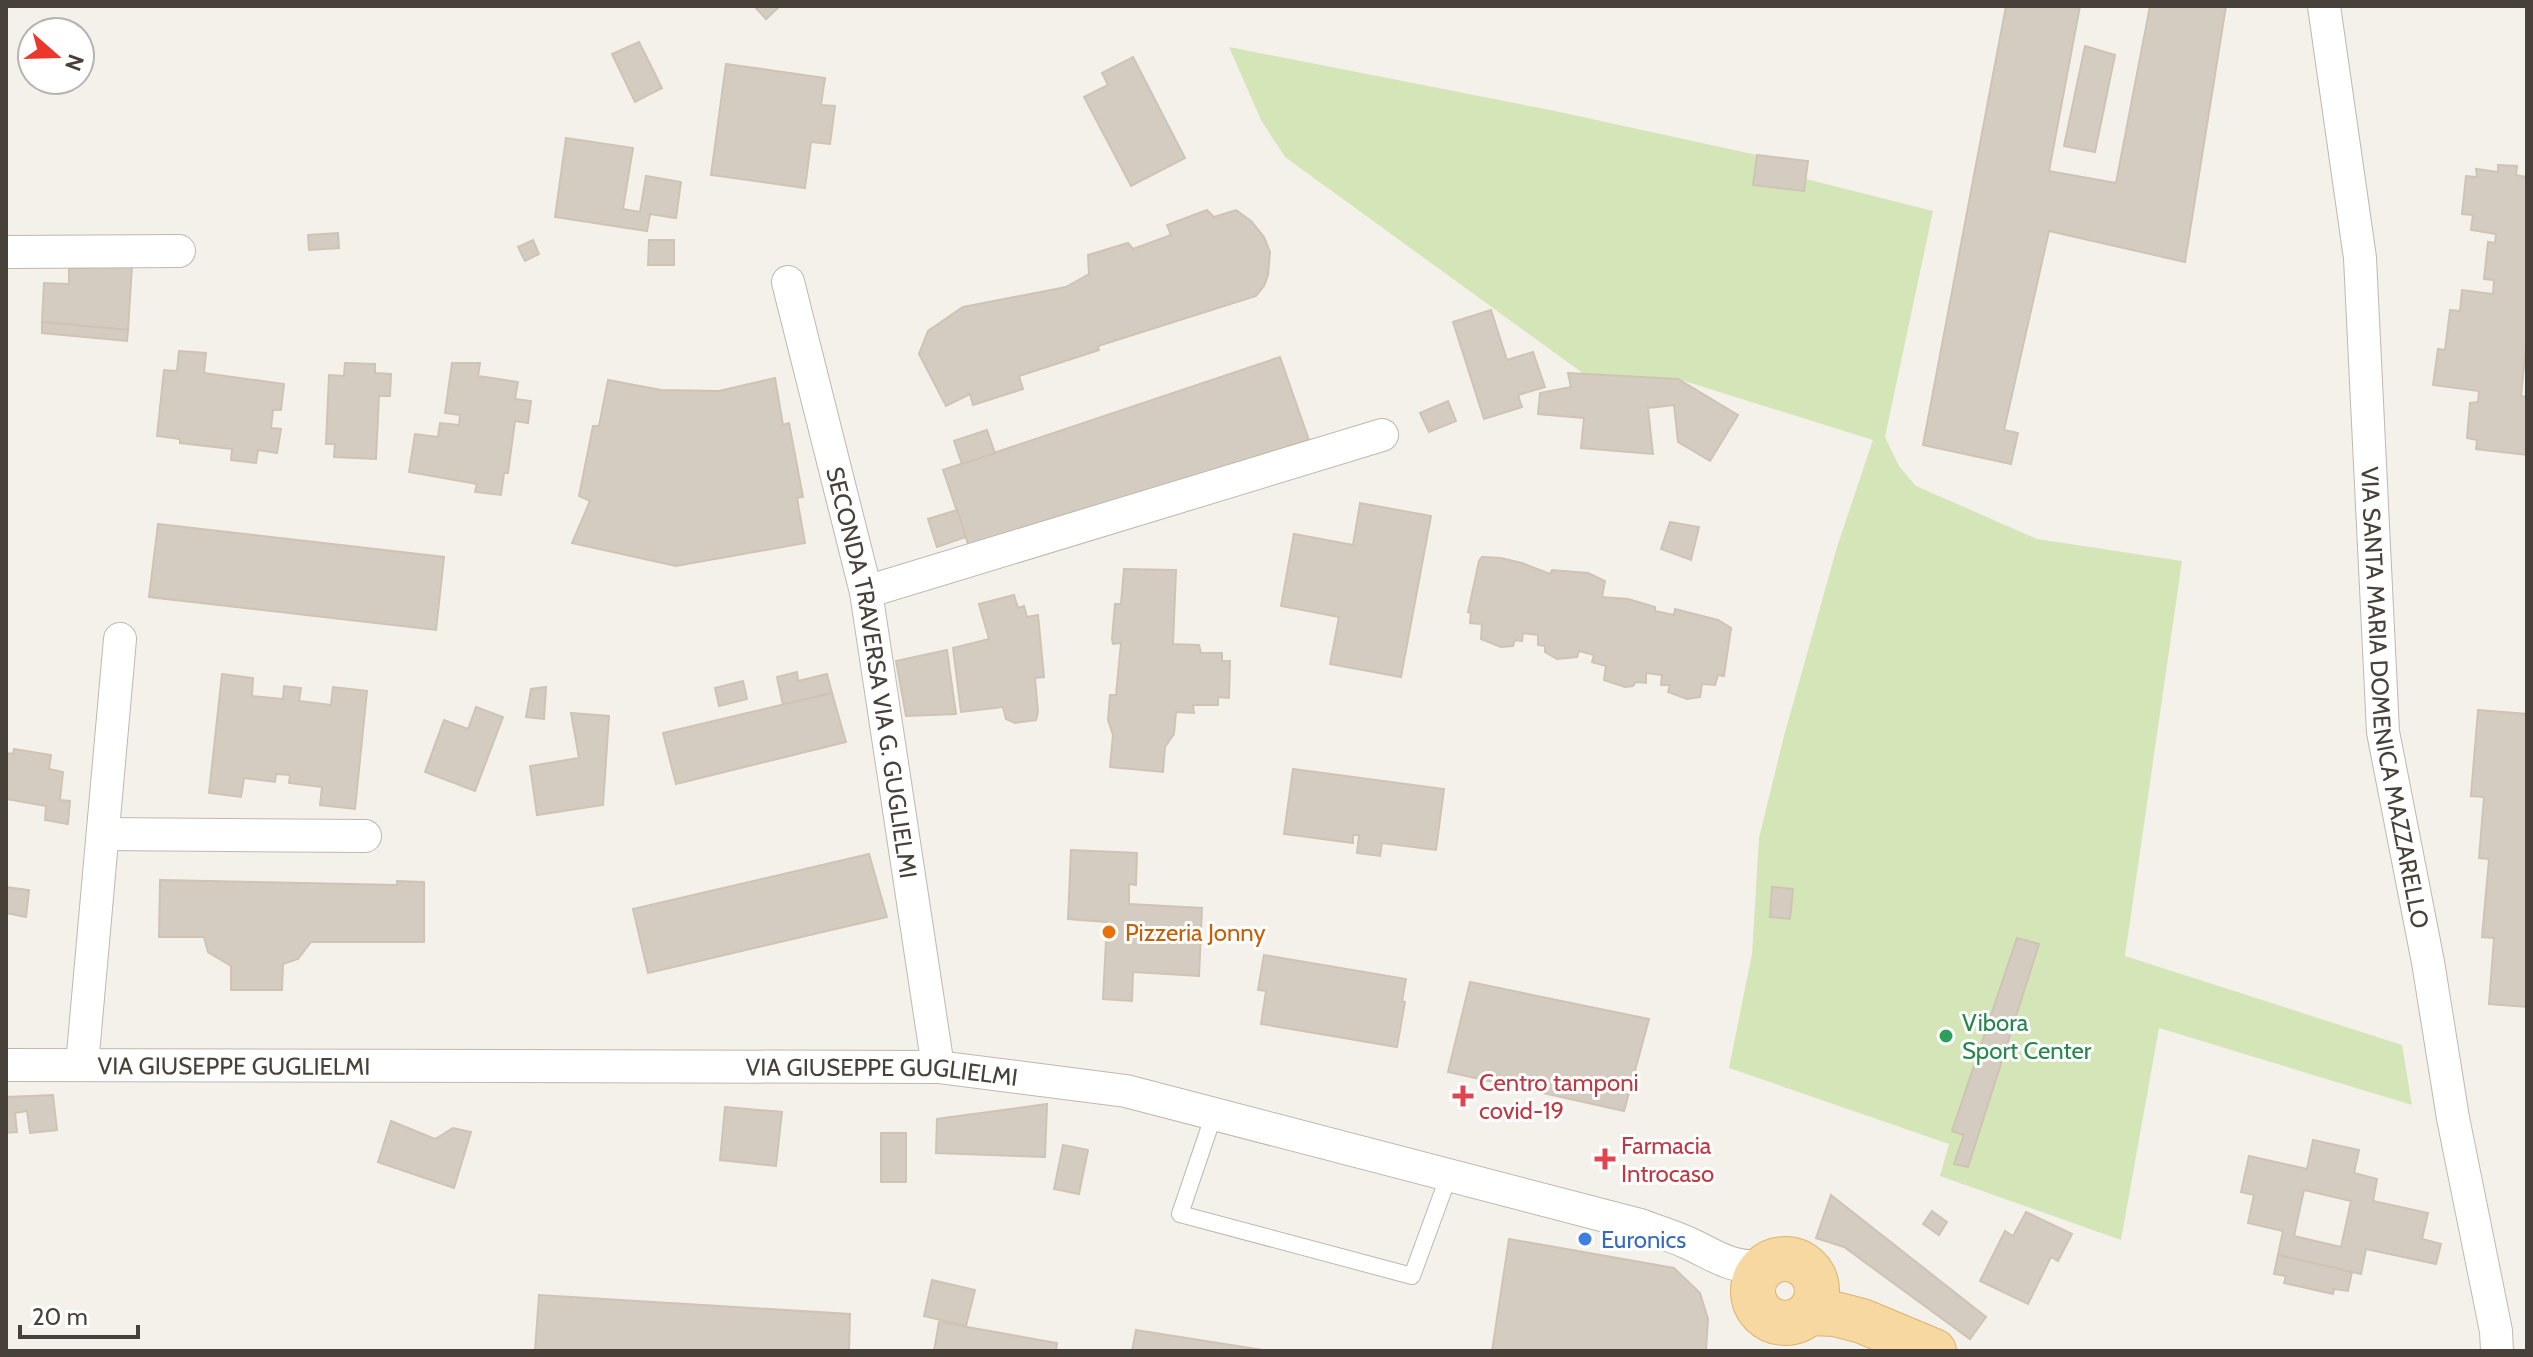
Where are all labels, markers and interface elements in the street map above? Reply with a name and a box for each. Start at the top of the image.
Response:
north arrow [16,16,96,96]
text: N [59,51,90,75]
street label: SECONDA TRAVERSA VIA G. GUGLIELMI [821,464,924,880]
street label: VIA SANTA MARIA DOMENICA MAZZARELLO [2356,466,2436,931]
place label: Pizzeria Jonny [1125,918,1266,947]
marker: Pizzeria Jonny [1100,923,1118,941]
place label: Vibora Sport Center [1962,1008,2092,1065]
marker: Vibora Sport Center [1937,1027,1955,1045]
street label: VIA GIUSEPPE GUGLIELMI [98,1051,370,1080]
street label: VIA GIUSEPPE GUGLIELMI [746,1052,1020,1092]
place label: Centro tamponi covid-19 [1479,1068,1639,1125]
marker: Centro tamponi covid-19 [1454,1087,1472,1105]
place label: Farmacia Introcaso [1621,1131,1714,1188]
marker: Farmacia Introcaso [1596,1150,1614,1168]
place label: Euronics [1601,1225,1686,1254]
marker: Euronics [1576,1230,1594,1248]
scale bar [20,1289,138,1339]
text: 20 m [32,1302,88,1331]

